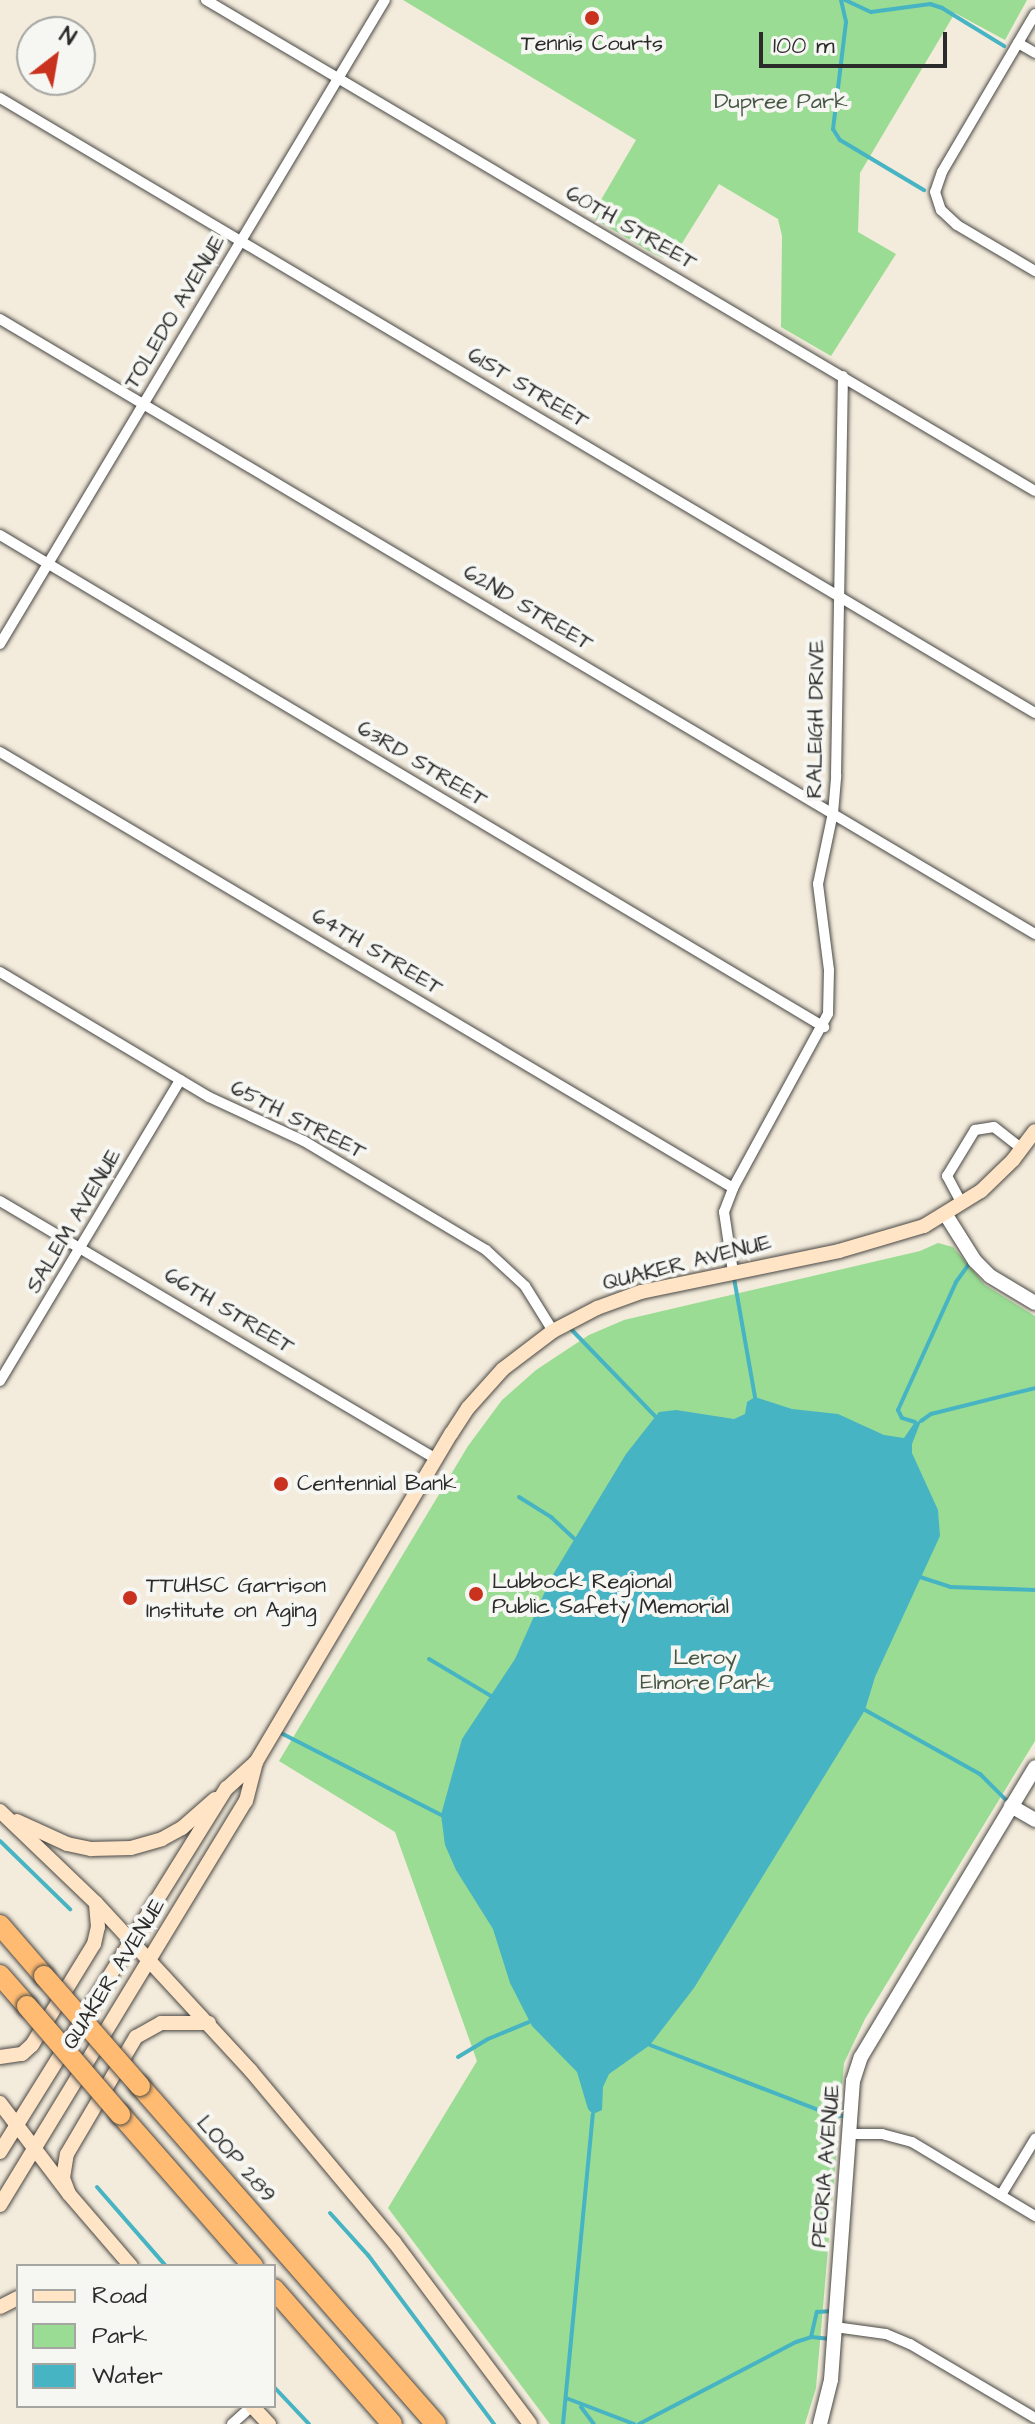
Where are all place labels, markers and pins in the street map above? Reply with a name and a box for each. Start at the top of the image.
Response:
marker: Tennis Courts [583,9,601,27]
place label: Tennis Courts [521,31,663,57]
place label: Centennial Bank [297,1471,456,1497]
marker: Centennial Bank [272,1475,290,1493]
place label: Lubbock Regional Public Safety Memorial [492,1568,729,1620]
place label: TTUHSC Garrison Institute on Aging [146,1572,326,1624]
marker: Lubbock Regional Public Safety Memorial [467,1585,485,1603]
marker: TTUHSC Garrison Institute on Aging [121,1589,139,1607]

